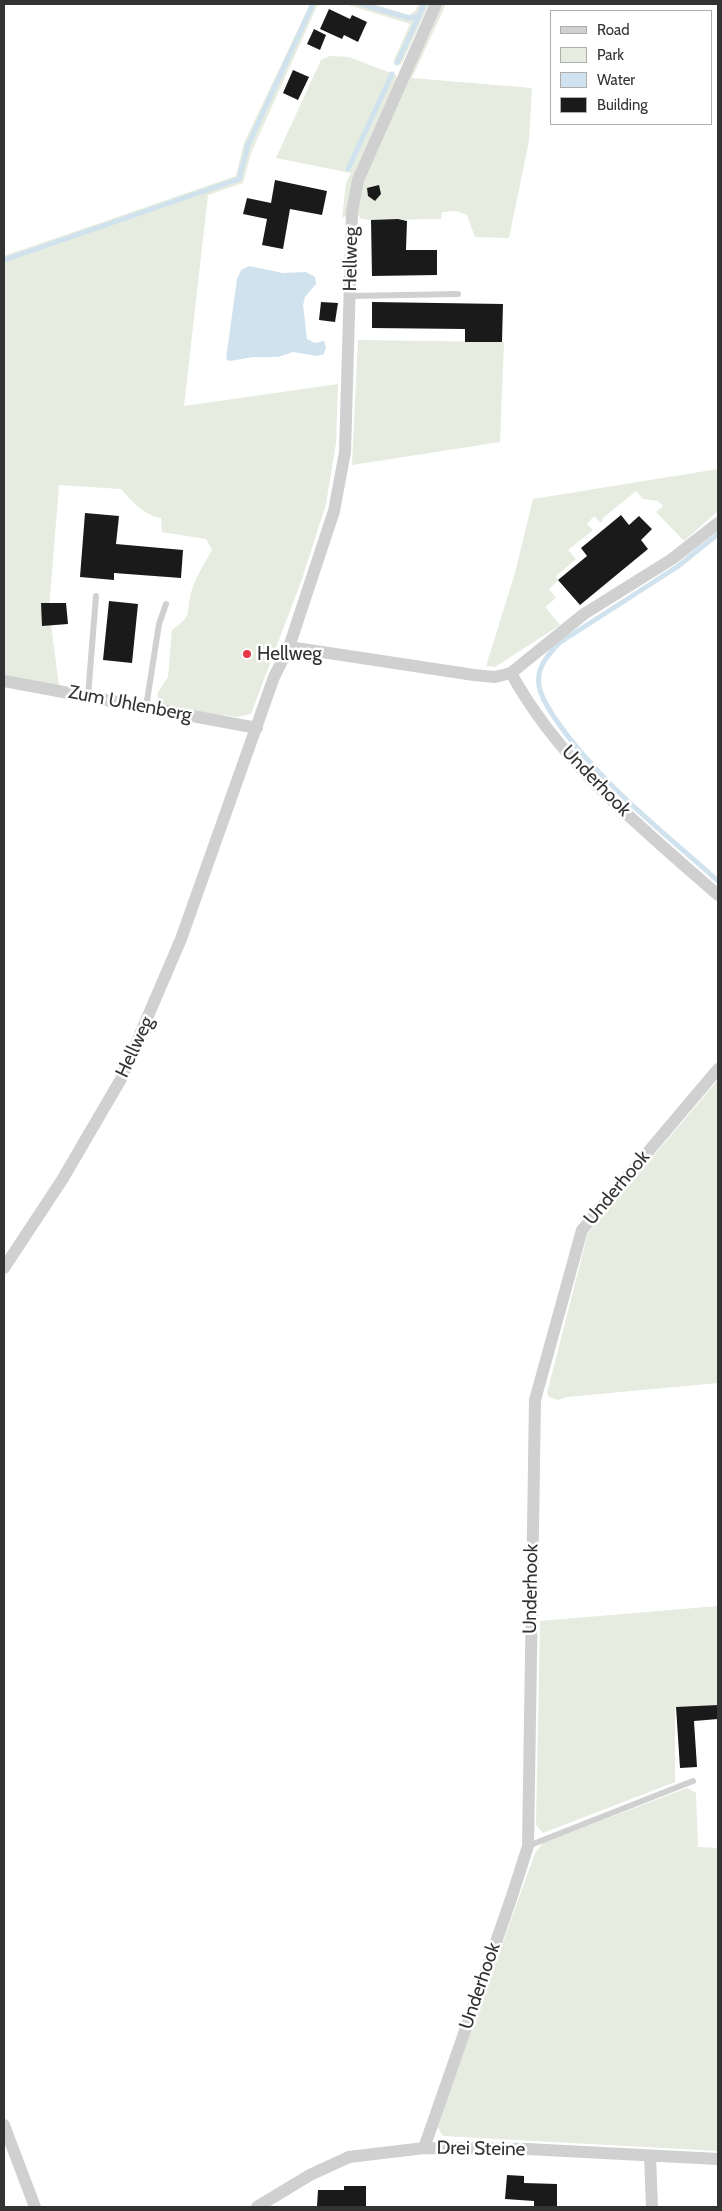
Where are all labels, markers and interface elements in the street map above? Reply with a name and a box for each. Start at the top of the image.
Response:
legend [550,10,712,125]
text: Road [597,21,630,39]
text: Park [597,46,624,64]
text: Water [597,71,635,89]
text: Building [597,96,648,114]
street label: Hellweg [339,226,363,292]
place label: Hellweg [257,643,322,665]
marker: Hellweg [241,648,253,660]
street label: Zum Uhlenberg [67,681,193,727]
street label: Underhook [557,741,635,821]
street label: Hellweg [111,1013,159,1081]
street label: Underhook [579,1146,655,1230]
street label: Underhook [519,1544,543,1634]
street label: Underhook [455,1940,505,2032]
street label: Drei Steine [436,2137,526,2161]

